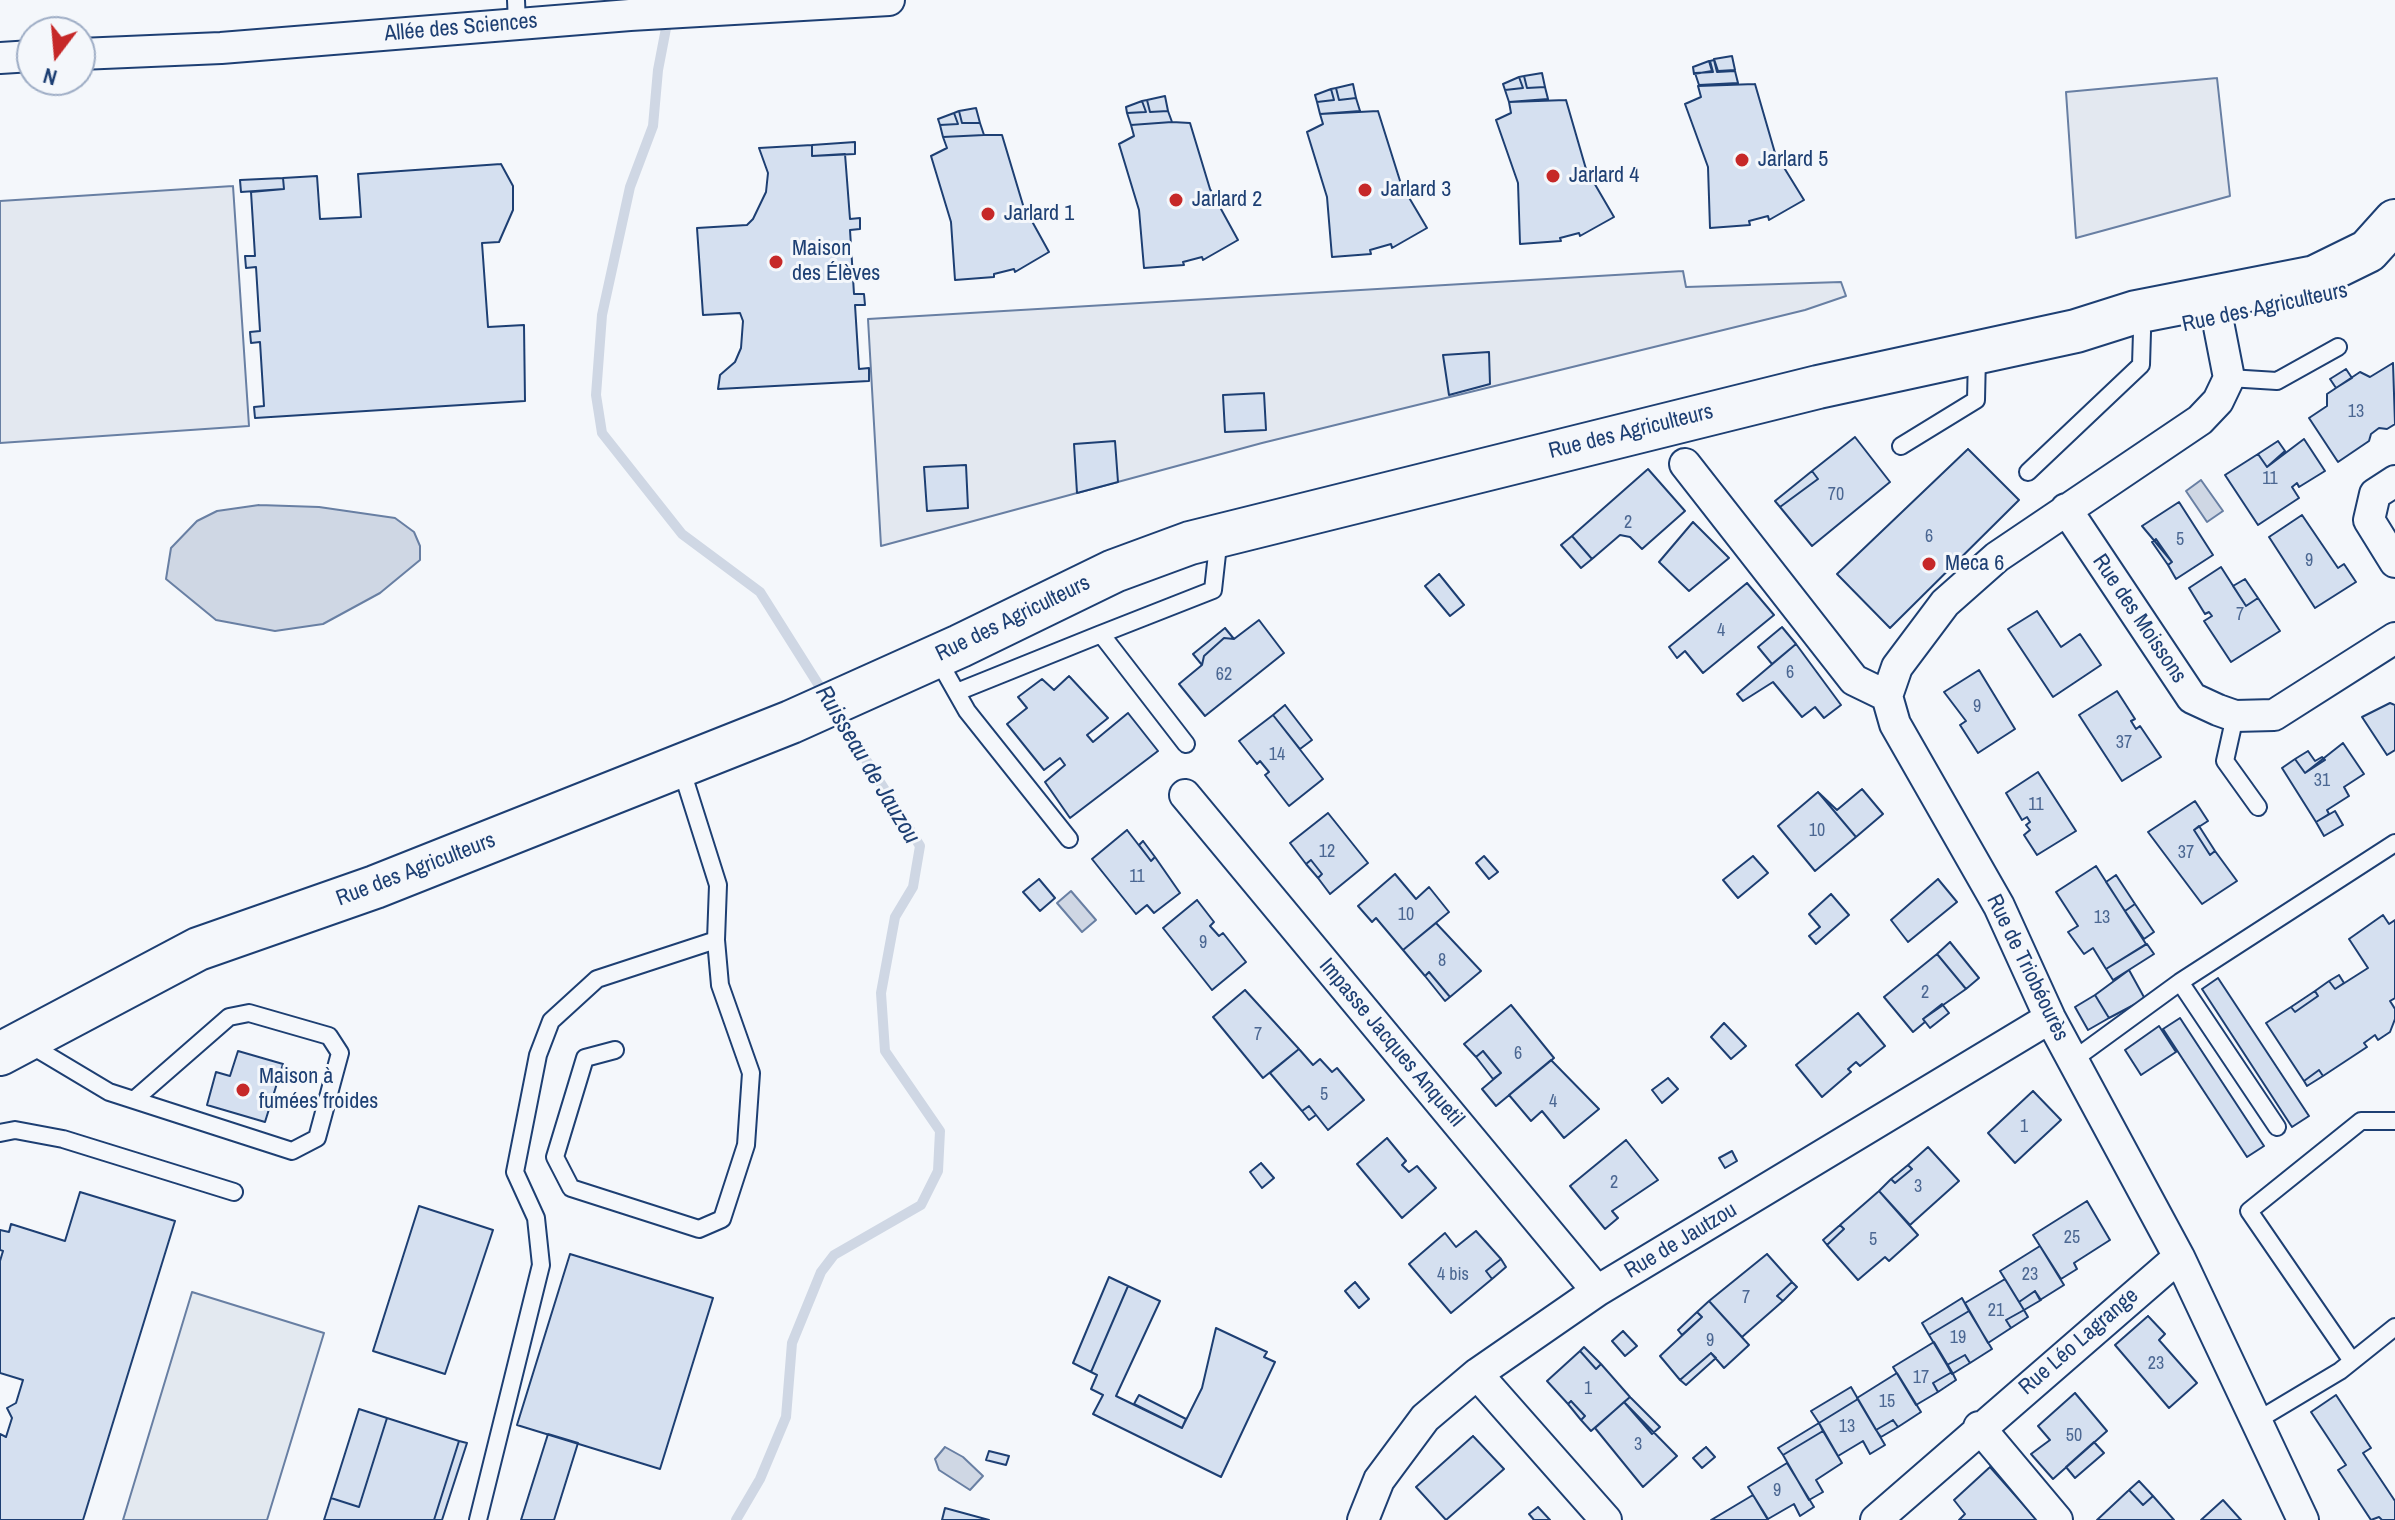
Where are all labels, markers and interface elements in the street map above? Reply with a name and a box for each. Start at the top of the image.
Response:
street label: Allée des Sciences [383,8,539,48]
north arrow [16,16,96,96]
text: N [40,61,60,93]
place label: Jarlard 5 [1758,147,1828,173]
marker: Jarlard 5 [1733,151,1751,169]
place label: Jarlard 4 [1569,163,1639,189]
marker: Jarlard 4 [1544,167,1562,185]
place label: Jarlard 3 [1381,177,1451,203]
marker: Jarlard 3 [1356,181,1374,199]
place label: Jarlard 2 [1192,187,1262,213]
marker: Jarlard 2 [1167,191,1185,209]
place label: Jarlard 1 [1004,201,1074,227]
marker: Jarlard 1 [979,205,997,223]
place label: Maison des Élèves [792,236,880,288]
marker: Maison des Élèves [767,253,785,271]
street label: Rue des Agriculteurs [2180,278,2350,338]
street label: Rue des Agriculteurs [1546,399,1716,465]
house number: 13 [2348,401,2364,423]
house number: 11 [2262,468,2278,490]
house number: 70 [1828,484,1844,506]
house number: 2 [1624,512,1632,534]
house number: 6 [1925,526,1933,548]
house number: 5 [2176,529,2184,551]
street label: Rue des Moissons [2086,550,2192,688]
house number: 9 [2305,550,2313,572]
place label: Meca 6 [1945,551,2004,577]
marker: Meca 6 [1920,555,1938,573]
street label: Rue des Agriculteurs [932,570,1094,668]
house number: 7 [2236,604,2244,626]
house number: 4 [1717,620,1725,642]
house number: 6 [1786,662,1794,684]
house number: 62 [1216,664,1232,686]
water label: Ruisseau de Jauzou [808,681,926,849]
house number: 9 [1973,696,1981,718]
house number: 37 [2116,732,2132,754]
house number: 14 [1269,744,1285,766]
house number: 31 [2314,770,2330,792]
house number: 11 [2028,794,2044,816]
house number: 10 [1809,820,1825,842]
street label: Rue des Agriculteurs [333,827,499,913]
house number: 12 [1319,841,1335,863]
house number: 37 [2178,842,2194,864]
house number: 11 [1129,866,1145,888]
street label: Rue de Triobéourès [1980,890,2074,1046]
house number: 10 [1398,904,1414,926]
house number: 13 [2094,907,2110,929]
house number: 9 [1199,932,1207,954]
house number: 8 [1438,950,1446,972]
street label: Impasse Jacques Anquetil [1313,953,1469,1133]
house number: 2 [1921,982,1929,1004]
house number: 7 [1254,1024,1262,1046]
house number: 6 [1514,1043,1522,1065]
place label: Maison à fumées froides [259,1064,378,1116]
marker: Maison à fumées froides [234,1081,252,1099]
house number: 5 [1320,1084,1328,1106]
house number: 4 [1549,1091,1557,1113]
house number: 1 [2020,1116,2028,1138]
house number: 2 [1610,1172,1618,1194]
house number: 3 [1914,1176,1922,1198]
street label: Rue de Jautzou [1620,1197,1742,1285]
house number: 25 [2064,1227,2080,1249]
house number: 5 [1869,1229,1877,1251]
house number: 4 bis [1437,1264,1469,1286]
house number: 23 [2022,1264,2038,1286]
street label: Rue Léo Lagrange [2014,1283,2144,1401]
house number: 7 [1742,1287,1750,1309]
house number: 21 [1988,1300,2004,1322]
house number: 19 [1950,1327,1966,1349]
house number: 9 [1706,1330,1714,1352]
house number: 23 [2148,1353,2164,1375]
house number: 17 [1913,1367,1929,1389]
house number: 1 [1584,1378,1592,1400]
house number: 15 [1879,1391,1895,1413]
house number: 13 [1839,1416,1855,1438]
house number: 50 [2066,1425,2082,1447]
house number: 3 [1634,1434,1642,1456]
house number: 9 [1773,1480,1781,1502]

